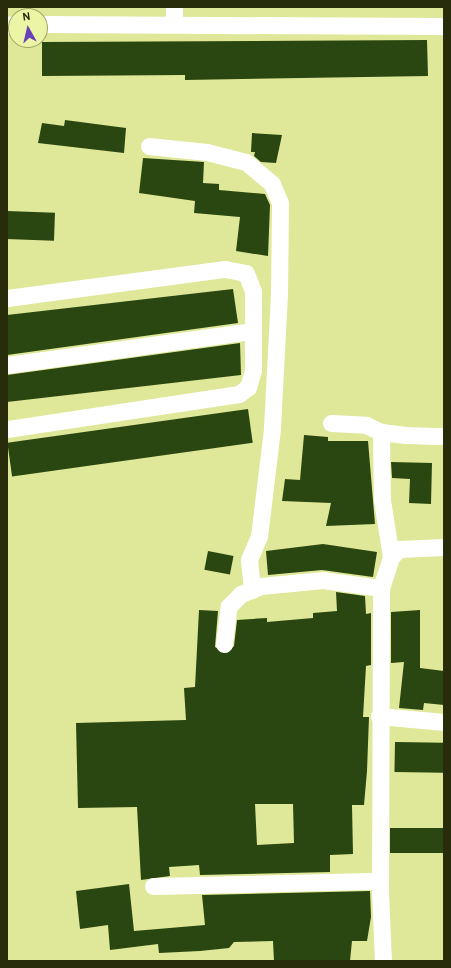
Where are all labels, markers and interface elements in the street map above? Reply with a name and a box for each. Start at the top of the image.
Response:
north arrow [8,8,48,48]
text: N [22,10,31,25]

